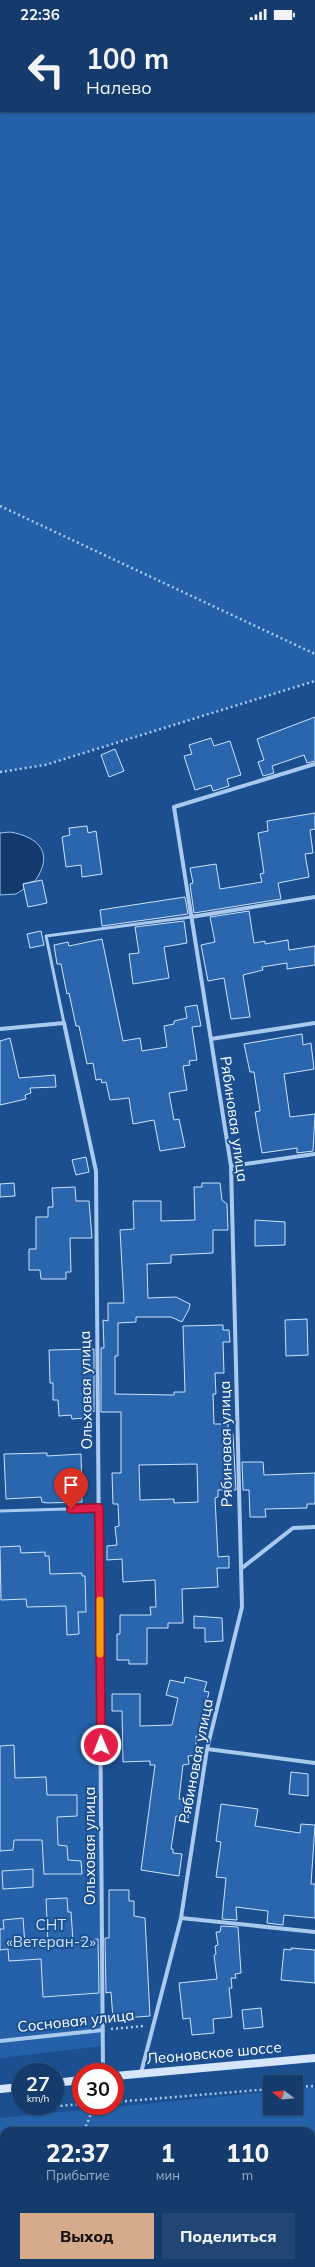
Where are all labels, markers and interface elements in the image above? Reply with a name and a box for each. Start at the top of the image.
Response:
text: 22:36 [20,5,60,24]
text: 100 m [86,41,169,76]
icon: left [20,44,72,96]
text: Налево [86,76,152,99]
street label: Рябиновая улица [216,1055,253,1183]
street label: Ольховая улица [75,1331,96,1449]
street label: Рябиновая улица [215,1380,236,1508]
pin [54,1468,88,1509]
icon: arrive [60,1474,82,1496]
street label: Рябиновая улица [174,1697,217,1825]
position arrow [80,1724,122,1766]
street label: Ольховая улица [80,1787,99,1905]
park label: СНТ «Ветеран-2» [6,1915,96,1951]
street label: Сосновая улица [17,2005,135,2036]
street label: Леоновское шоссе [146,2037,282,2068]
speed limit sign: 30 [72,2063,124,2115]
text: 27 [26,2071,50,2096]
north arrow [263,2075,303,2115]
map controls [263,2075,303,2115]
text: km/h [27,2092,49,2105]
text: 22:37 [46,2138,110,2168]
text: 1 [161,2138,175,2168]
text: 110 [226,2138,269,2168]
text: Прибытие [46,2167,110,2183]
text: мин [156,2167,180,2183]
text: m [242,2167,253,2183]
button: Выход [20,2213,154,2259]
button: Поделиться [162,2213,295,2259]

